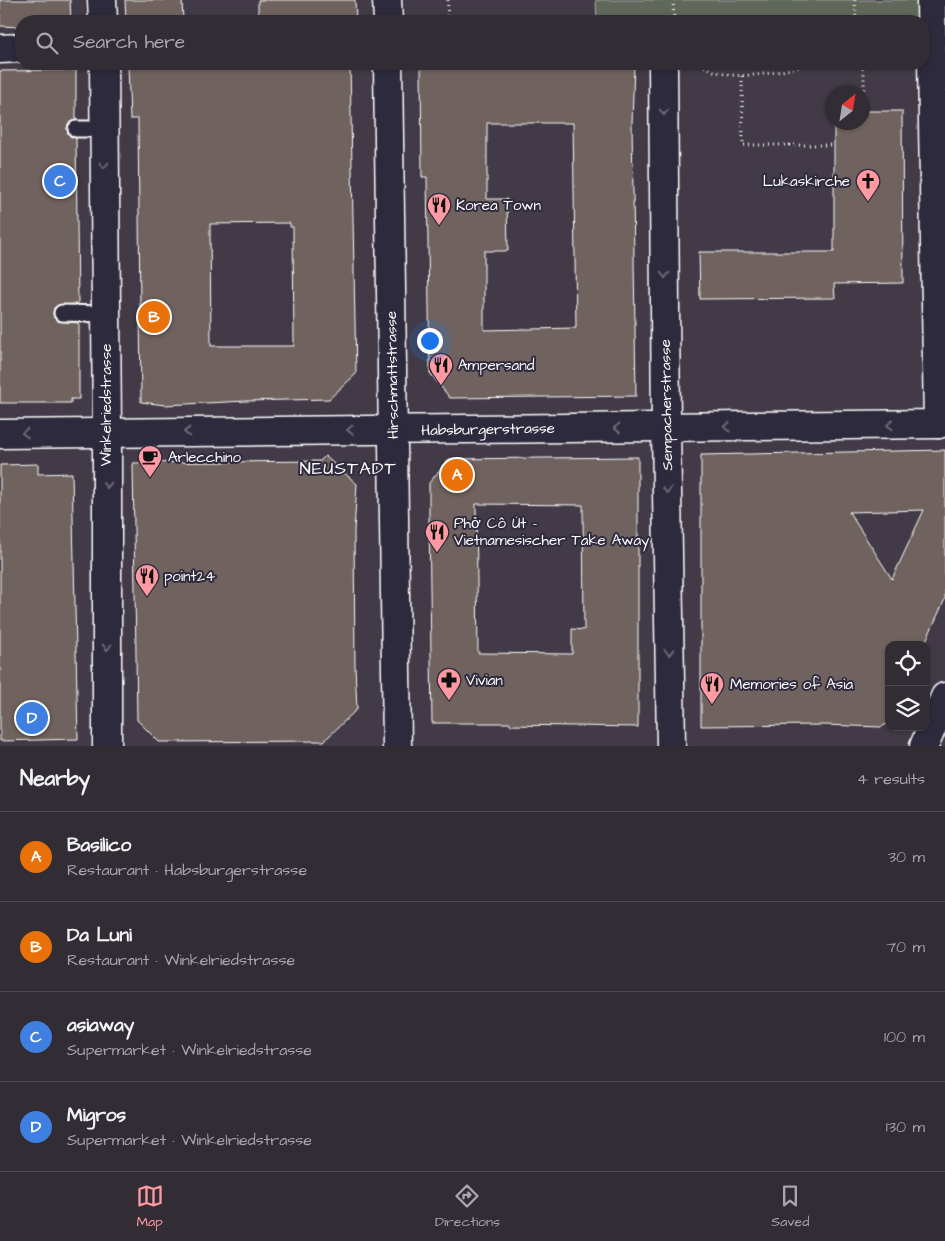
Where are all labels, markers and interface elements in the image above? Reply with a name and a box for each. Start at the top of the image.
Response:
search box [15,15,930,70]
icon: search [33,29,61,57]
text: Search here [73,29,185,56]
north arrow [825,85,870,130]
one-way arrow [659,109,669,117]
pin: C [44,162,76,200]
one-way arrow [99,162,109,169]
church icon: Lukaskirche [855,168,881,202]
place label: Lukaskirche [763,171,850,192]
restaurant icon: Korea Town [426,192,452,226]
place label: Korea Town [456,195,541,216]
one-way arrow [660,272,670,279]
pin: B [138,298,170,336]
street label: Hirschmattstrasse [381,311,404,439]
your location [417,328,443,354]
street label: Sempacherstrasse [655,339,678,471]
street label: Winkelriedstrasse [96,344,117,466]
restaurant icon: Ampersand [428,352,454,386]
place label: Ampersand [458,355,535,376]
street label: Habsburgerstrasse [421,418,555,442]
one-way arrow [885,420,893,430]
one-way arrow [723,422,730,432]
one-way arrow [613,423,620,433]
one-way arrow [345,425,353,436]
one-way arrow [183,427,190,437]
one-way arrow [20,428,28,438]
cafe icon: Arlecchino [137,444,163,478]
place label: Arlecchino [168,447,242,468]
district label: NEUSTADT [299,456,397,481]
pin: A [441,456,473,494]
one-way arrow [102,482,112,489]
one-way arrow [662,486,672,494]
place label: Phở Cô Út - Vietnamesischer Take Away [454,513,649,552]
restaurant icon: Phở Cô Út - Vietnamesischer Take Away [424,519,450,553]
restaurant icon: point24 [134,563,160,597]
place label: point24 [164,566,215,587]
map controls [885,641,930,731]
button: locate [885,641,930,686]
one-way arrow [102,644,112,652]
one-way arrow [664,649,674,657]
pharmacy icon: Vivian [436,667,462,701]
place label: Vivian [466,670,503,691]
restaurant icon: Memories of Asia [699,671,725,705]
place label: Memories of Asia [730,674,854,695]
button: layers [885,686,930,731]
pin: D [16,699,48,737]
text: Nearby [20,764,90,793]
text: 4 results [857,768,925,790]
text: Basilico [67,832,131,859]
text: A [31,846,41,868]
text: 30 m [888,846,925,868]
text: Restaurant · Habsburgerstrasse [67,859,307,881]
text: Da Luni [67,922,132,949]
text: B [30,936,42,958]
text: 70 m [886,936,925,958]
text: Restaurant · Winkelriedstrasse [67,949,295,971]
text: asiaway [67,1012,134,1039]
text: C [30,1026,42,1048]
text: 100 m [884,1026,925,1048]
text: Supermarket · Winkelriedstrasse [67,1039,312,1061]
text: Migros [67,1102,126,1129]
text: D [31,1116,41,1138]
text: 130 m [886,1116,925,1138]
text: Supermarket · Winkelriedstrasse [67,1129,312,1151]
tab: Map [136,1182,164,1232]
tab: Directions [435,1182,500,1232]
tab: Saved [771,1182,809,1232]

